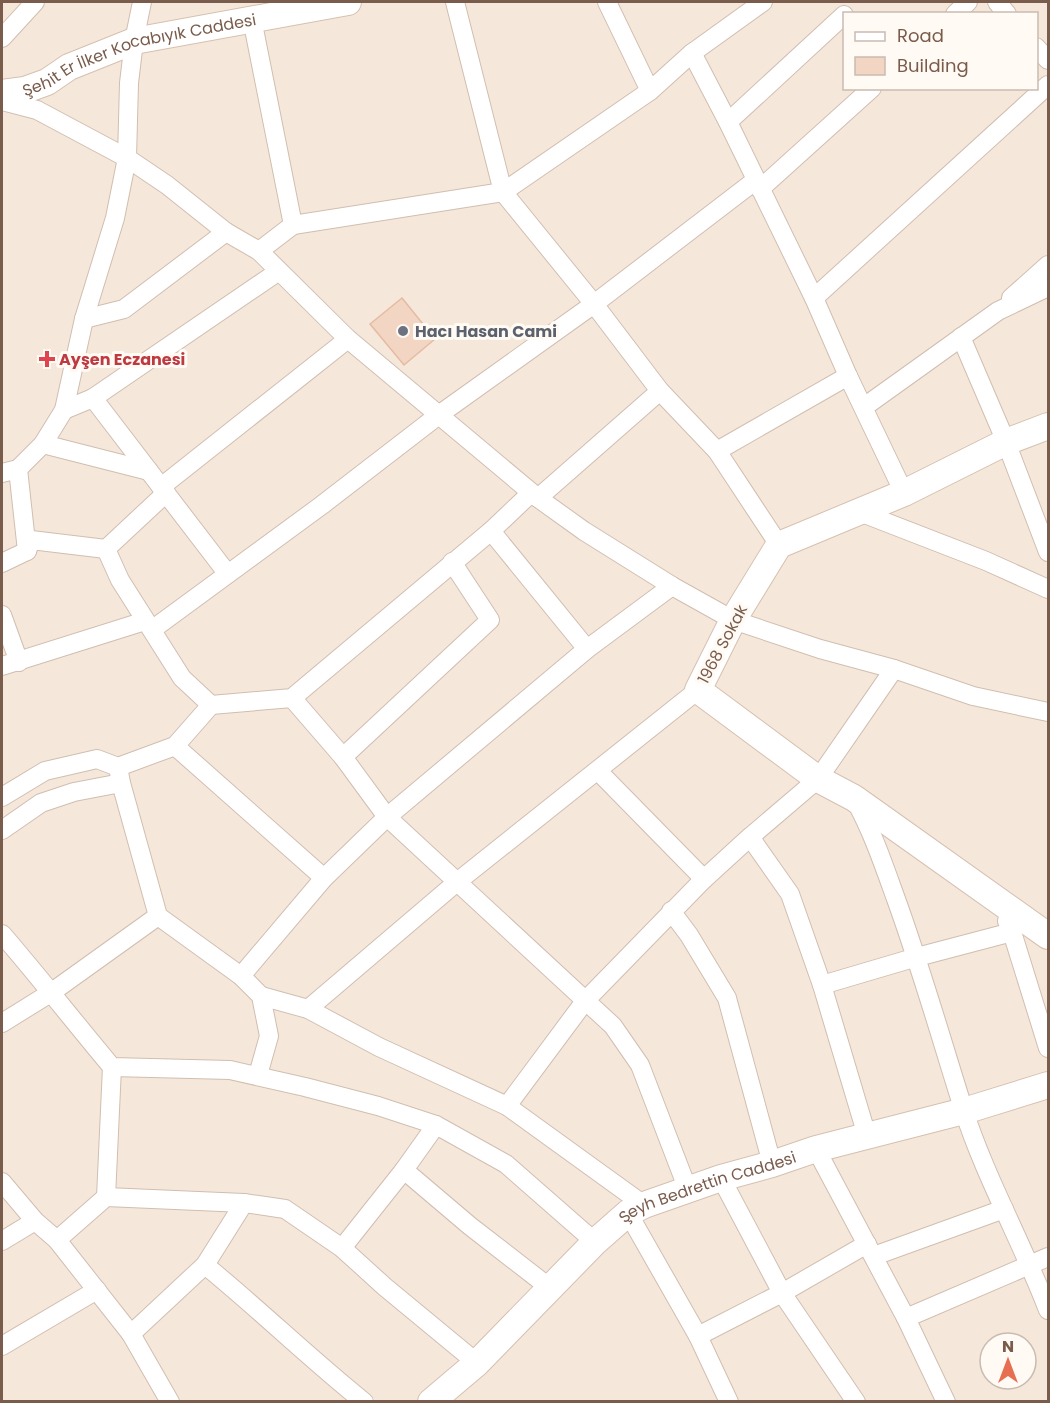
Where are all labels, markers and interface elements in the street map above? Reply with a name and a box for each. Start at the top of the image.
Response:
street label: Şehit Er İlker Kocabıyık Caddesi [19,8,258,102]
legend [843,12,1038,90]
text: Road [897,23,944,48]
text: Building [897,53,969,78]
place label: Hacı Hasan Cami [415,320,557,343]
marker: Hacı Hasan Cami [396,324,410,338]
place label: Ayşen Eczanesi [59,348,185,371]
marker: Ayşen Eczanesi [40,352,54,366]
street label: 1968 Sokak [692,600,753,688]
street label: Şeyh Bedrettin Caddesi [614,1146,799,1228]
north arrow [978,1331,1038,1391]
text: N [1002,1335,1014,1358]

